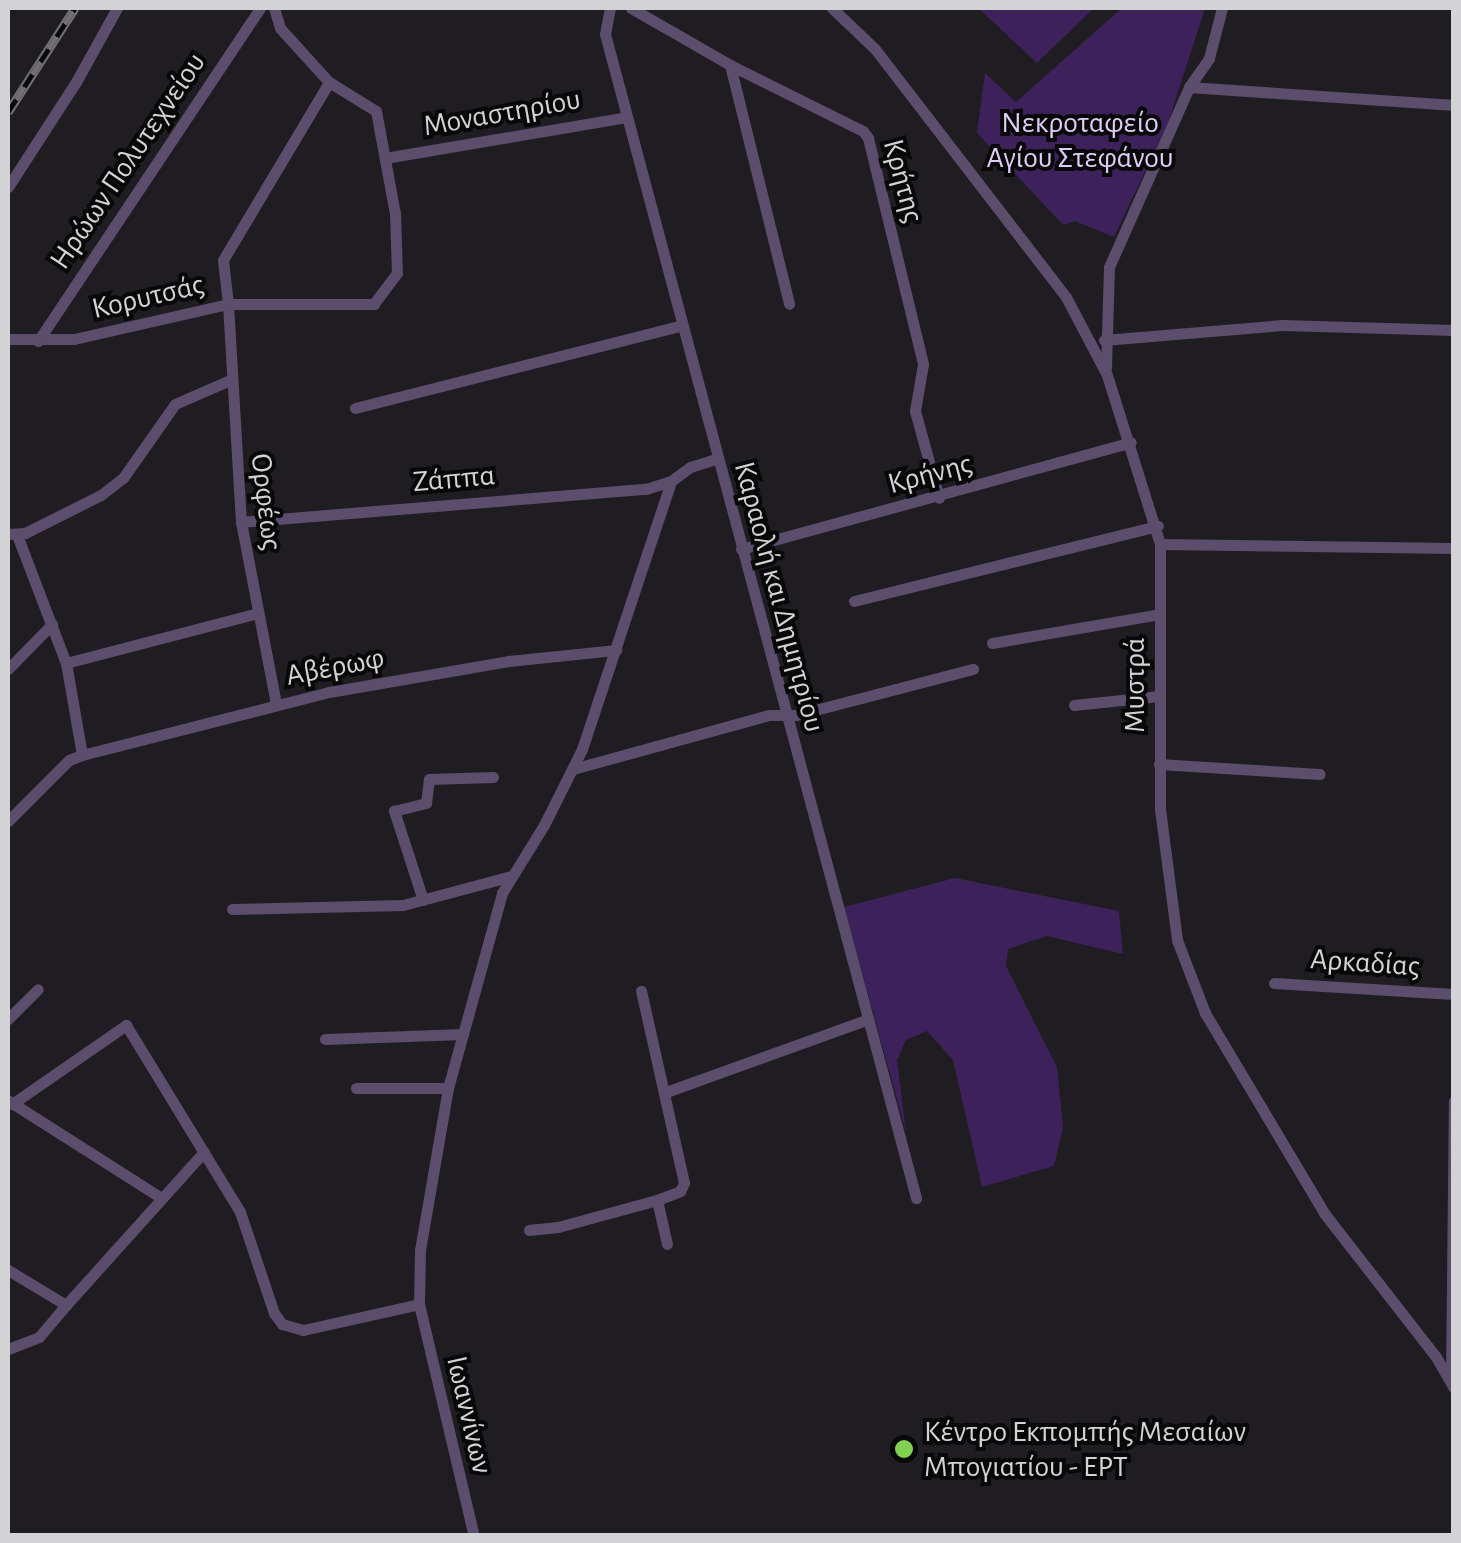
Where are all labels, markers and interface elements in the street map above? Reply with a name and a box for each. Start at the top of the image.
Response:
street label: Ηρώων Πολυτεχνείου [42,46,214,276]
street label: Μοναστηρίου [421,81,583,145]
park label: Νεκροταφείο Αγίου Στεφάνου [987,105,1173,176]
street label: Κρήτης [875,135,931,227]
street label: Κορυτσάς [89,267,207,327]
street label: Κρήνης [884,446,976,502]
street label: Ορφέως [242,452,290,552]
street label: Ζάππα [411,457,497,501]
street label: Καραολή και Δημητρίου [726,458,832,736]
street label: Μυστρά [1117,637,1153,733]
street label: Αβέρωφ [283,640,387,694]
street label: Αρκαδίας [1309,941,1421,985]
street label: Ιωαννίνων [438,1353,500,1477]
place label: Κέντρο Εκπομπής Μεσαίων Μπογιατίου - ΕΡΤ [924,1414,1246,1484]
marker: Κέντρο Εκπομπής Μεσαίων Μπογιατίου - ΕΡΤ [893,1438,915,1460]

